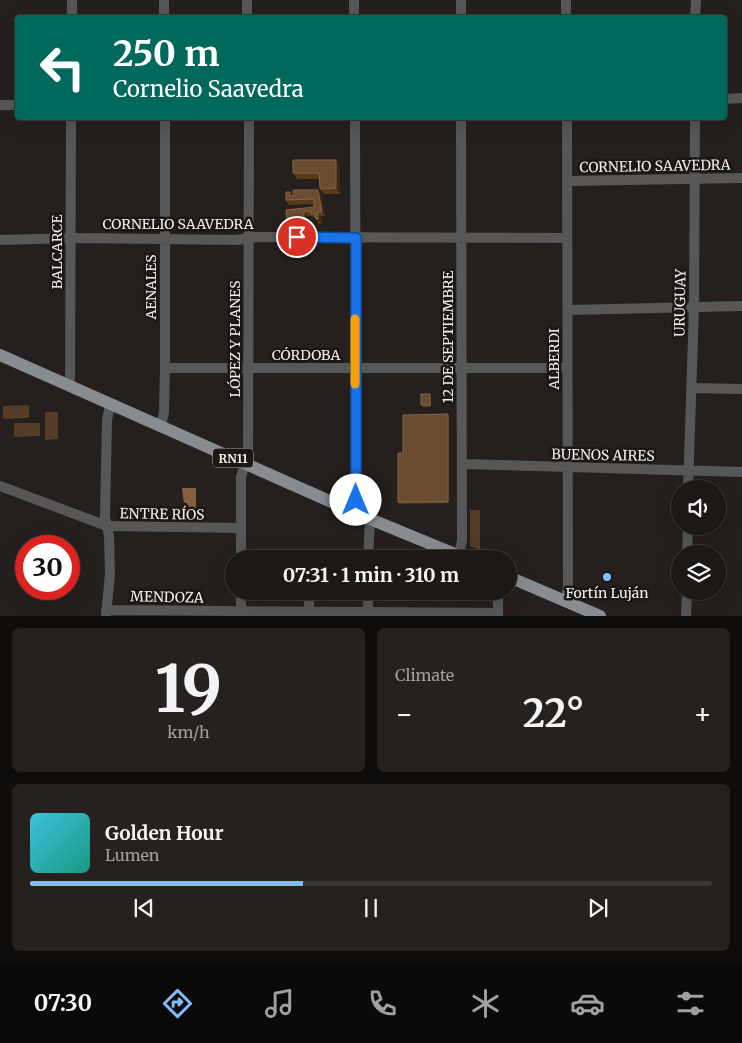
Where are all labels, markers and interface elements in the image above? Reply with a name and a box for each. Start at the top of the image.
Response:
text: 250 m [113,32,219,76]
icon: left [30,35,95,100]
text: Cornelio Saavedra [113,75,303,103]
street label: CORNELIO SAAVEDRA [579,156,731,176]
street label: BALCARCE [48,215,66,289]
street label: CORNELIO SAAVEDRA [102,215,254,233]
pin [276,216,318,258]
icon: arrive [283,223,311,251]
street label: AENALES [142,254,160,321]
street label: URUGUAY [670,268,690,337]
street label: 12 DE SEPTIEMBRE [439,271,457,403]
street label: LÓPEZ Y PLANES [226,281,244,397]
street label: ALBERDI [545,328,563,391]
street label: CÓRDOBA [272,346,340,364]
street label: BUENOS AIRES [551,445,655,465]
road number: RN11 [213,448,253,468]
position arrow [329,473,381,525]
map controls [671,480,726,600]
button: sound [671,480,726,535]
street label: ENTRE RÍOS [119,504,205,524]
speed limit sign: 30 [15,535,80,600]
button: layers [671,545,726,600]
text: 07:31 · 1 min · 310 m [283,563,459,587]
marker: Fortín Luján [601,571,613,583]
place label: Fortín Luján [565,584,649,602]
street label: MENDOZA [130,587,204,607]
text: 19 [155,648,222,730]
text: Climate [395,665,454,685]
text: 22° [523,690,584,737]
text: − [395,696,414,732]
text: + [693,696,712,732]
text: km/h [167,722,210,742]
text: Golden Hour [105,821,224,845]
text: Lumen [105,845,159,865]
icon: previous [130,894,158,922]
icon: pause [357,894,385,922]
icon: next [584,894,612,922]
icon: directions [160,986,195,1021]
icon: music [262,986,297,1021]
icon: phone [365,986,400,1021]
icon: climate [468,986,503,1021]
icon: car [570,986,605,1021]
icon: filters [673,986,708,1021]
text: 07:30 [34,989,92,1017]

